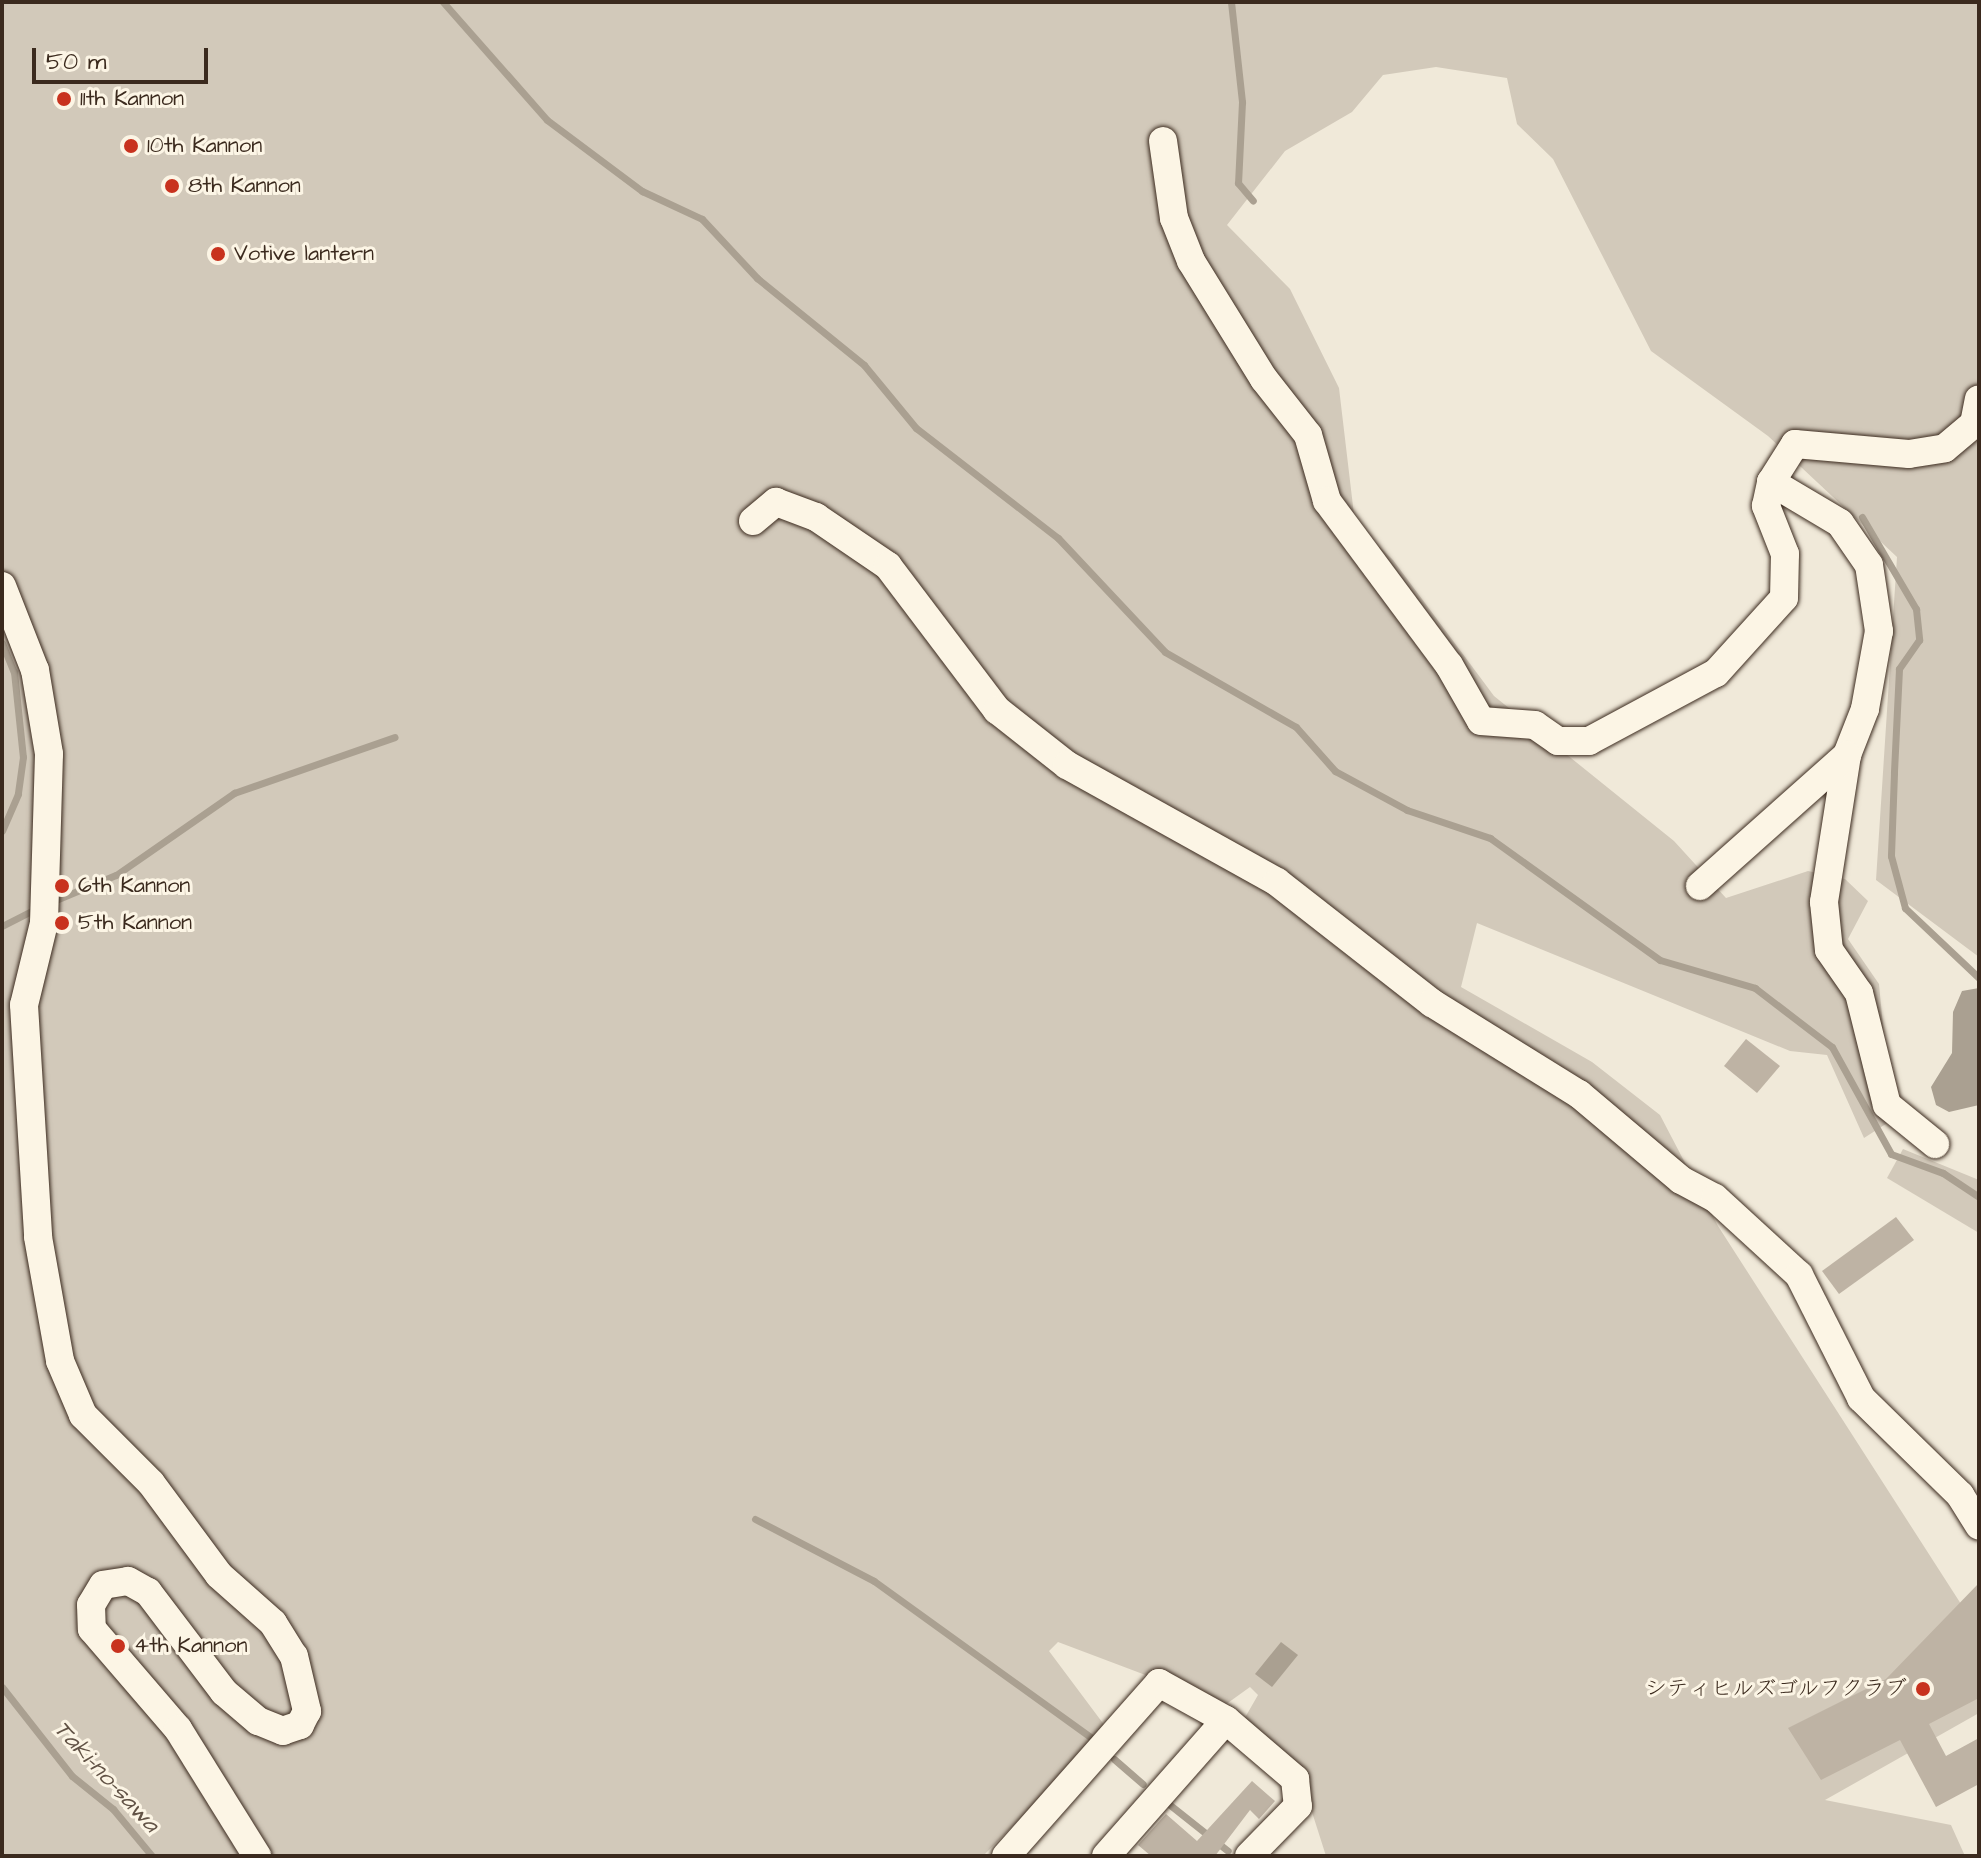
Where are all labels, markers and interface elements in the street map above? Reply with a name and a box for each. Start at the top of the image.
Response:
scale bar [36,32,212,82]
text: 50 m [46,45,106,79]
place label: 11th Kannon [80,86,184,112]
marker: 11th Kannon [55,90,73,108]
place label: 10th Kannon [147,133,262,159]
marker: 10th Kannon [122,137,140,155]
place label: 8th Kannon [188,173,301,199]
marker: 8th Kannon [163,177,181,195]
place label: Votive lantern [234,241,374,267]
marker: Votive lantern [209,245,227,263]
place label: 6th Kannon [78,873,190,899]
marker: 6th Kannon [53,877,71,895]
place label: 5th Kannon [78,910,192,936]
marker: 5th Kannon [53,914,71,932]
place label: 4th Kannon [134,1633,247,1659]
marker: 4th Kannon [109,1637,127,1655]
place label: シティヒルズゴルフクラブ [1643,1676,1907,1702]
marker: シティヒルズゴルフクラブ [1914,1680,1932,1698]
water label: Taki-no-sawa [47,1715,165,1839]

